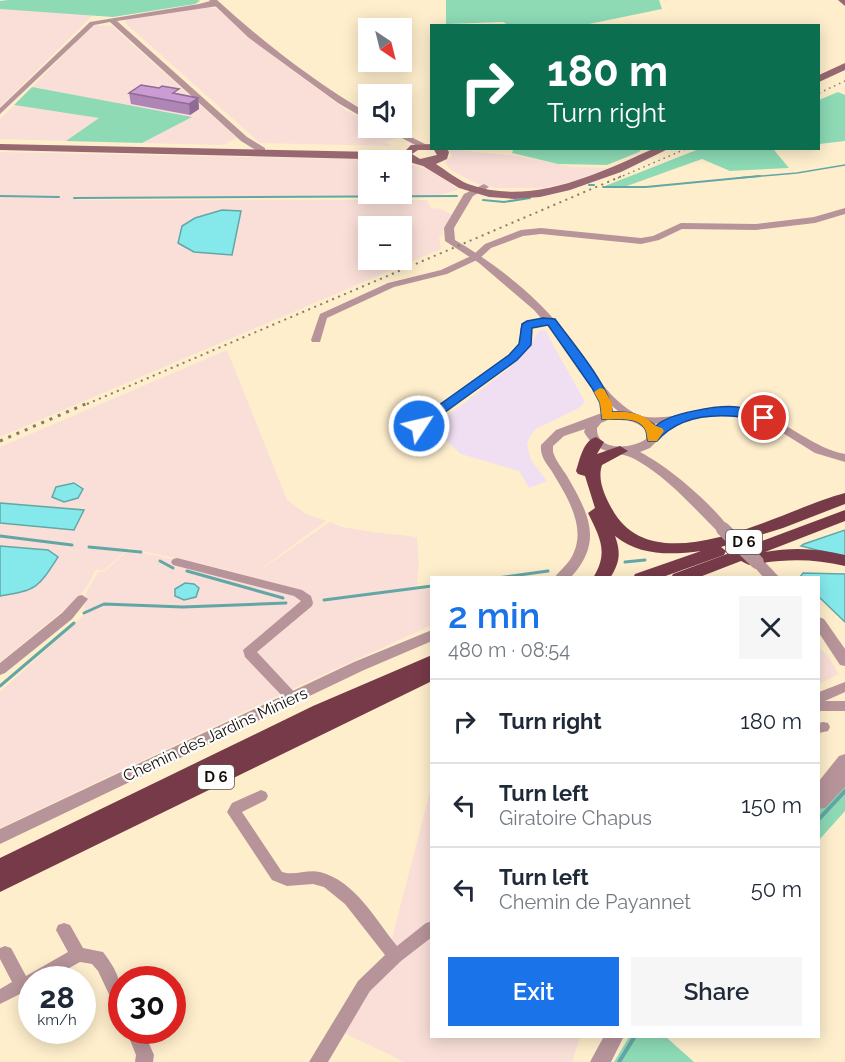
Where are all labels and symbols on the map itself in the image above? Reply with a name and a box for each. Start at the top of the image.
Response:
north arrow [358,18,412,72]
pin [738,392,789,443]
position arrow [387,394,451,458]
road number: D 6 [726,530,762,554]
street label: Chemin des Jardins Miniers [120,683,311,786]
road number: D 6 [198,765,234,789]
speed limit sign: 30 [108,966,186,1044]

